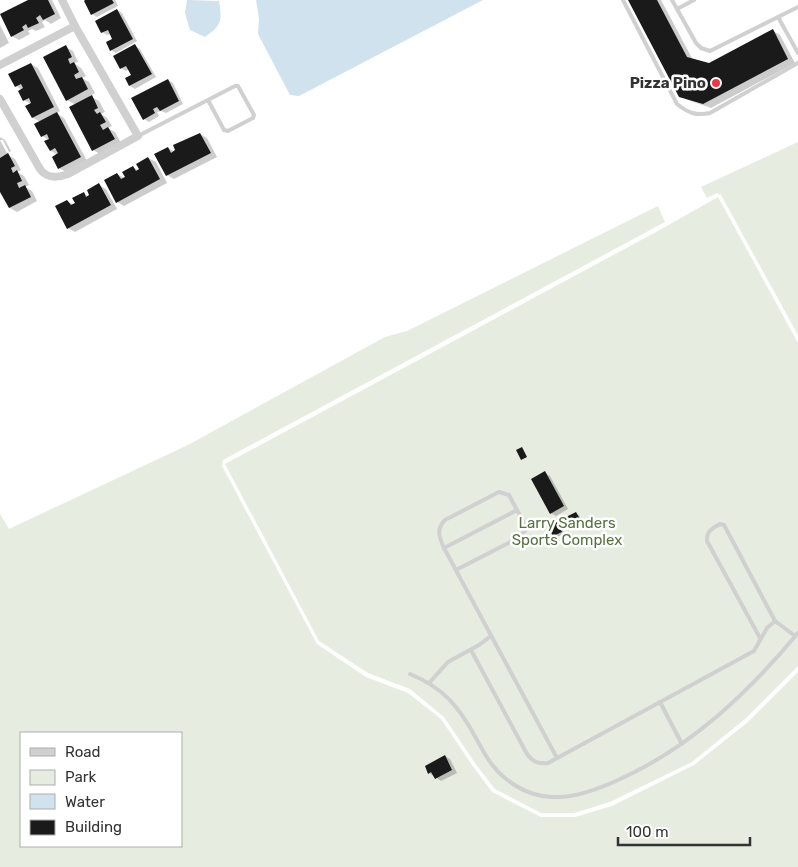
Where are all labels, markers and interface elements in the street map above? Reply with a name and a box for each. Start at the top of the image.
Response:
place label: Pizza Pino [630,74,706,92]
marker: Pizza Pino [710,77,722,89]
park label: Larry Sanders Sports Complex [512,514,622,549]
legend [20,732,182,847]
text: Road [65,743,101,761]
text: Park [65,768,96,786]
text: Water [65,793,105,811]
scale bar [618,814,750,846]
text: Building [65,818,122,836]
text: 100 m [626,823,668,841]

